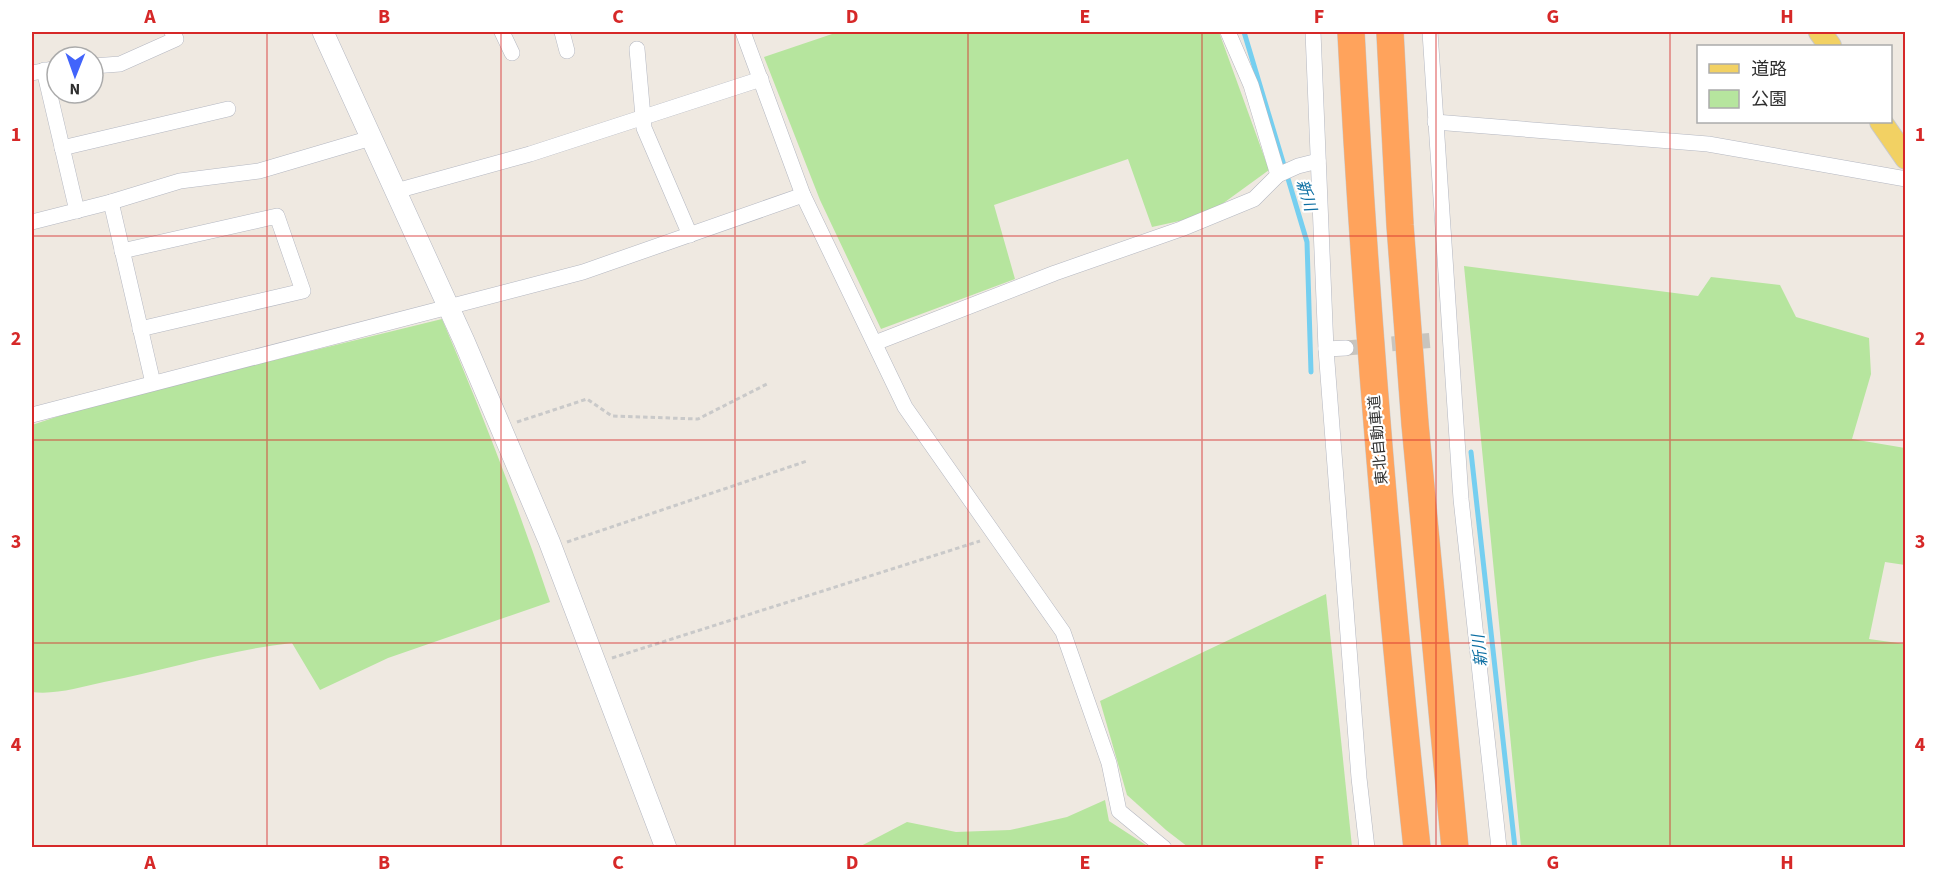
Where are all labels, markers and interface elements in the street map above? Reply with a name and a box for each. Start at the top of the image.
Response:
text: A [143,3,156,31]
text: B [378,3,390,31]
text: C [612,3,624,31]
text: D [846,3,858,31]
text: E [1080,3,1090,31]
text: F [1314,3,1324,31]
text: G [1547,3,1559,31]
text: H [1780,3,1794,31]
north arrow [45,45,105,105]
legend [1697,45,1892,123]
text: 道路 [1751,57,1787,82]
text: N [69,78,80,100]
text: 公園 [1751,87,1787,112]
text: 1 [11,121,21,149]
text: 1 [1915,121,1925,149]
water label: 新川 [1291,177,1322,216]
text: 2 [11,325,21,353]
text: 2 [1915,325,1925,353]
street label: 東北自動車道 [1364,394,1393,486]
text: 3 [11,528,21,556]
text: 3 [1915,528,1925,556]
water label: 新川 [1467,632,1493,668]
text: 4 [11,731,22,759]
text: 4 [1915,731,1926,759]
text: A [143,849,156,877]
text: B [378,849,390,877]
text: C [612,849,624,877]
text: D [846,849,858,877]
text: E [1080,849,1090,877]
text: F [1314,849,1324,877]
text: G [1547,849,1559,877]
text: H [1780,849,1794,877]

